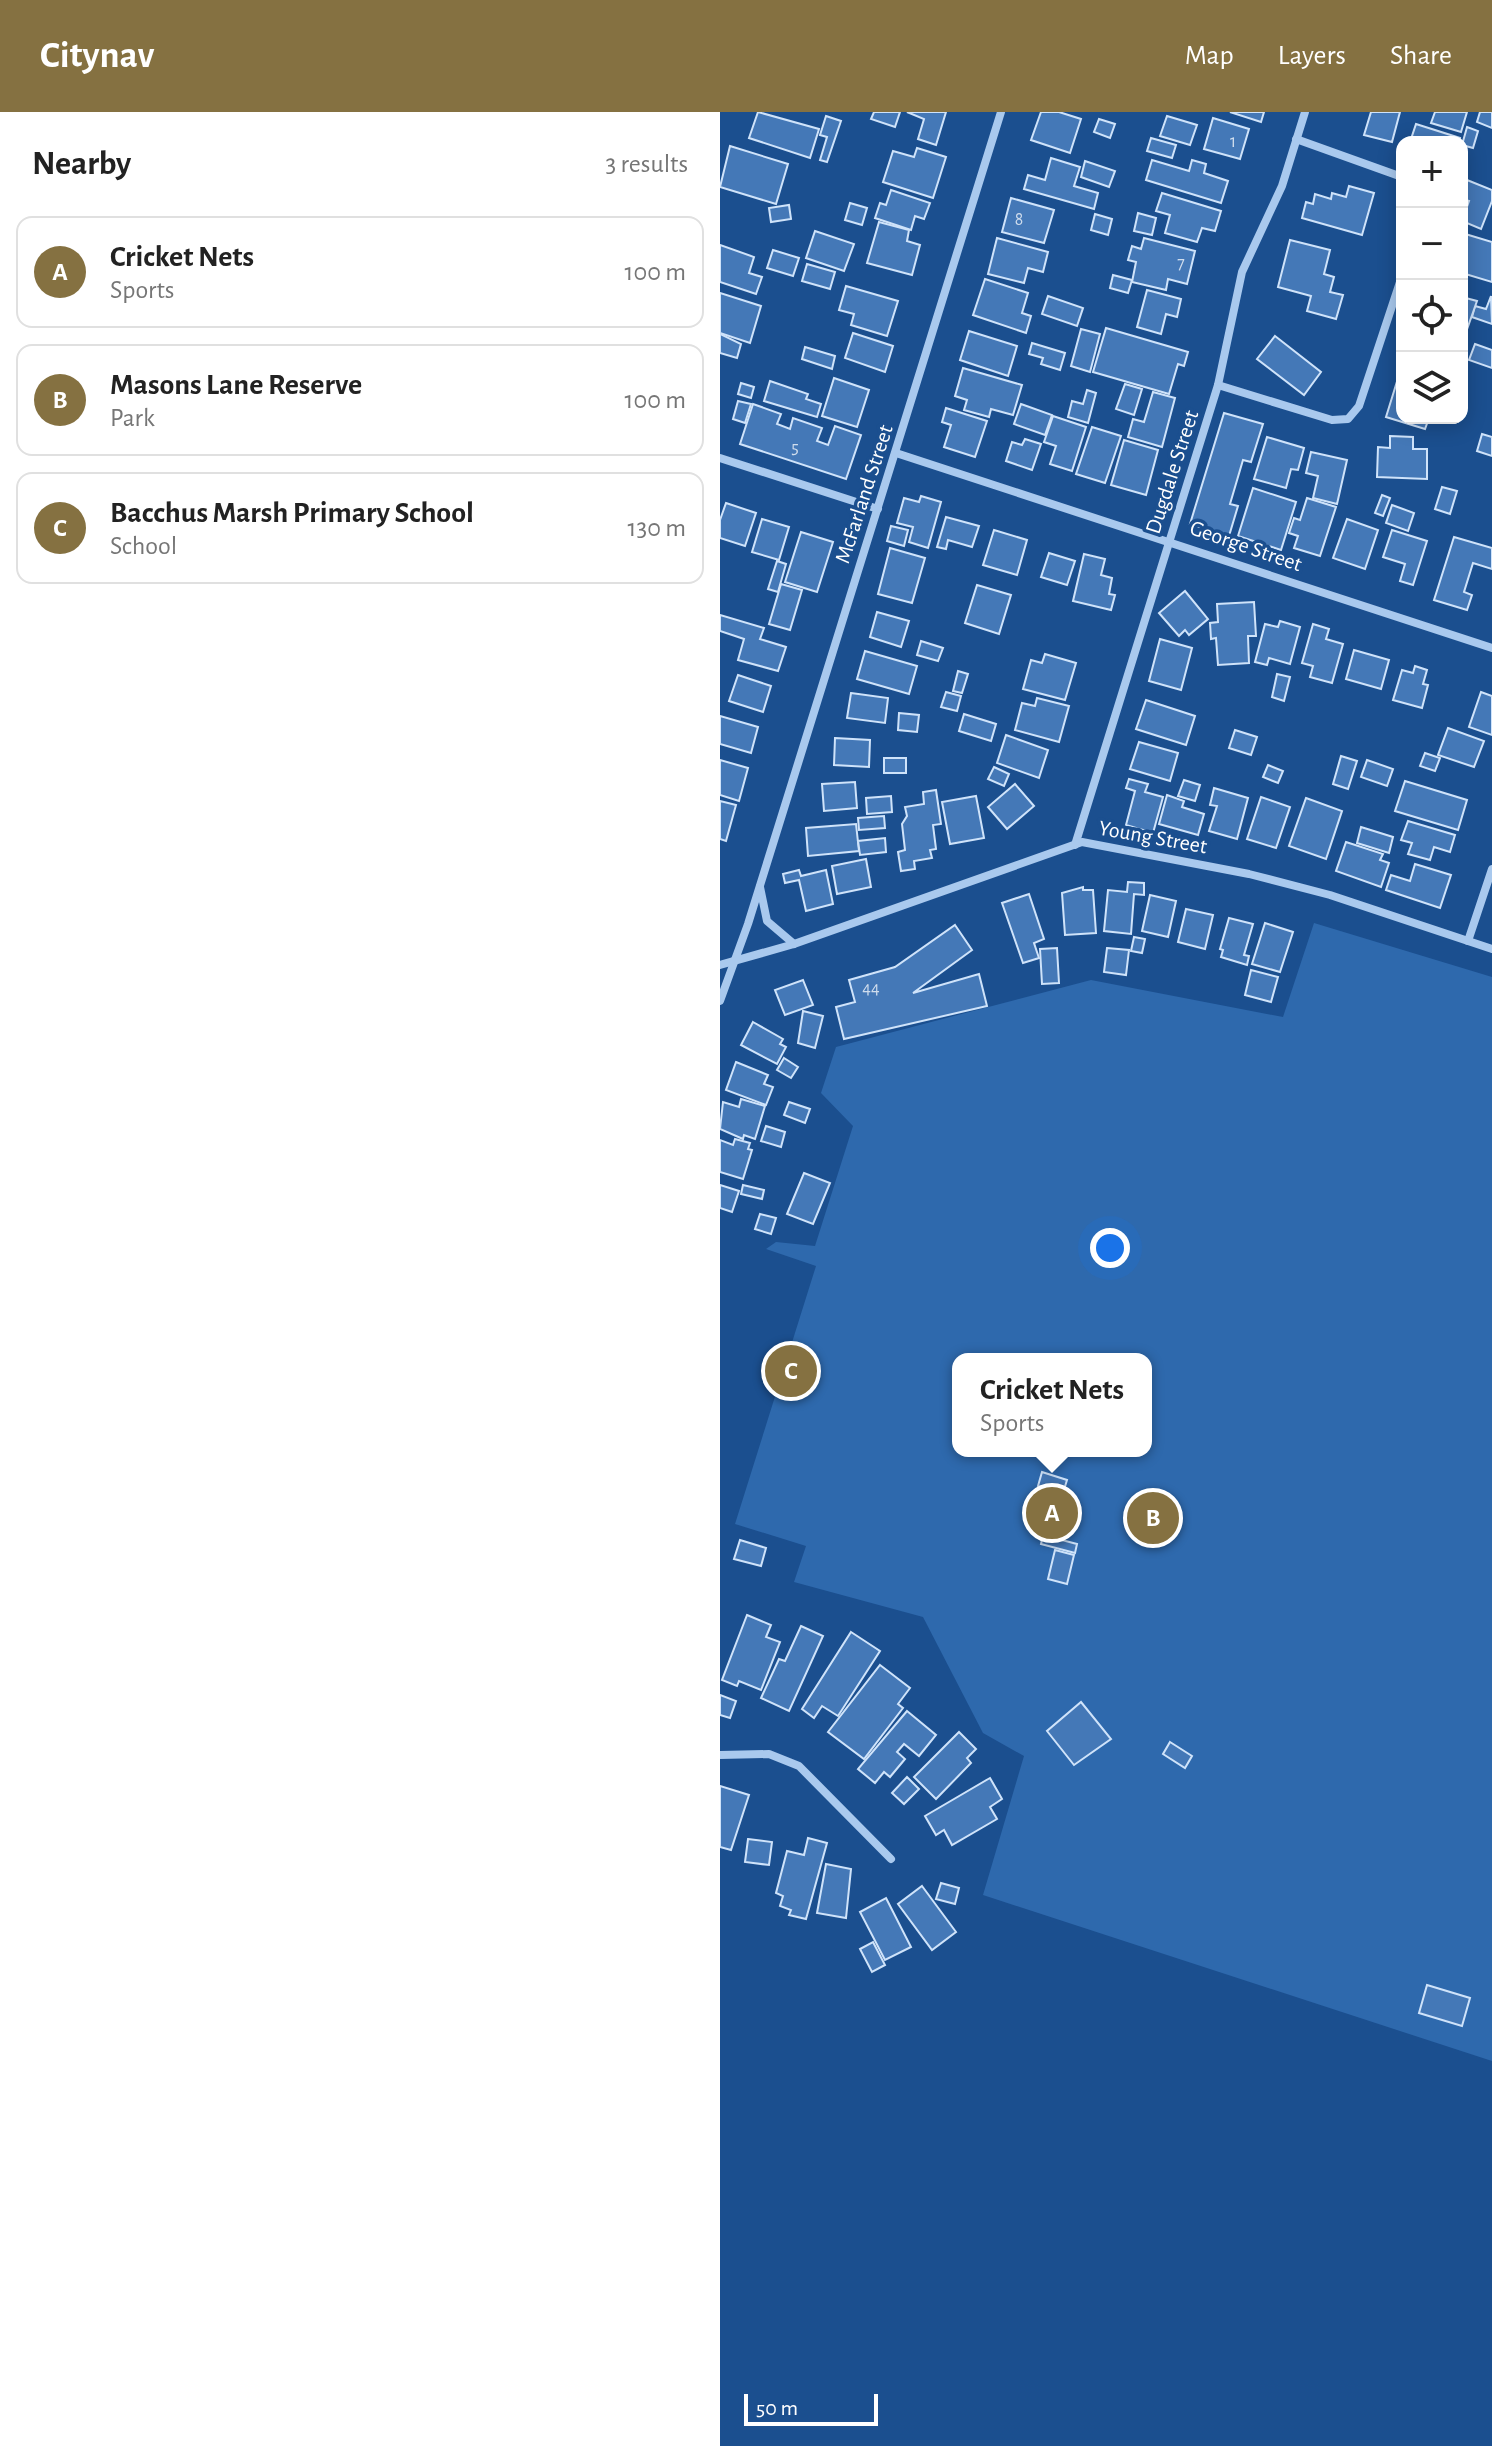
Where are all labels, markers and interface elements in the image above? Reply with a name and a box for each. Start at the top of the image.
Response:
text: Citynav [40,37,154,75]
text: Map [1185,42,1234,70]
text: Layers [1278,42,1346,70]
text: Share [1390,42,1452,70]
house number: 1 [1230,133,1236,151]
map controls [1396,136,1468,424]
button: + [1396,136,1468,208]
text: Nearby [32,147,131,181]
text: 3 results [605,151,688,177]
button: − [1396,208,1468,280]
house number: 8 [1015,211,1023,229]
text: Cricket Nets [110,242,254,272]
house number: 7 [1177,255,1185,273]
text: A [52,259,68,285]
text: 100 m [625,259,686,285]
text: Sports [110,277,174,303]
button: locate [1396,280,1468,352]
button: layers [1396,352,1468,424]
text: Masons Lane Reserve [110,370,362,400]
text: B [52,387,68,413]
text: 100 m [625,387,686,413]
text: Park [110,405,155,431]
street label: Dugdale Street [1142,407,1202,537]
street label: McFarland Street [831,422,897,566]
house number: 5 [791,439,799,457]
text: Bacchus Marsh Primary School [110,498,474,528]
text: C [53,515,67,541]
text: 130 m [628,515,686,541]
street label: George Street [1187,517,1305,575]
text: School [110,533,177,559]
street label: Young Street [1097,817,1209,857]
house number: 44 [862,980,880,998]
your location [1090,1228,1130,1268]
pin: C [765,1341,817,1401]
popup [952,1353,1152,1457]
text: Cricket Nets [980,1375,1124,1405]
text: Sports [980,1410,1044,1436]
pin: A [1026,1483,1078,1543]
pin: B [1127,1488,1179,1548]
scale bar [744,2390,878,2426]
text: 50 m [756,2397,798,2419]

